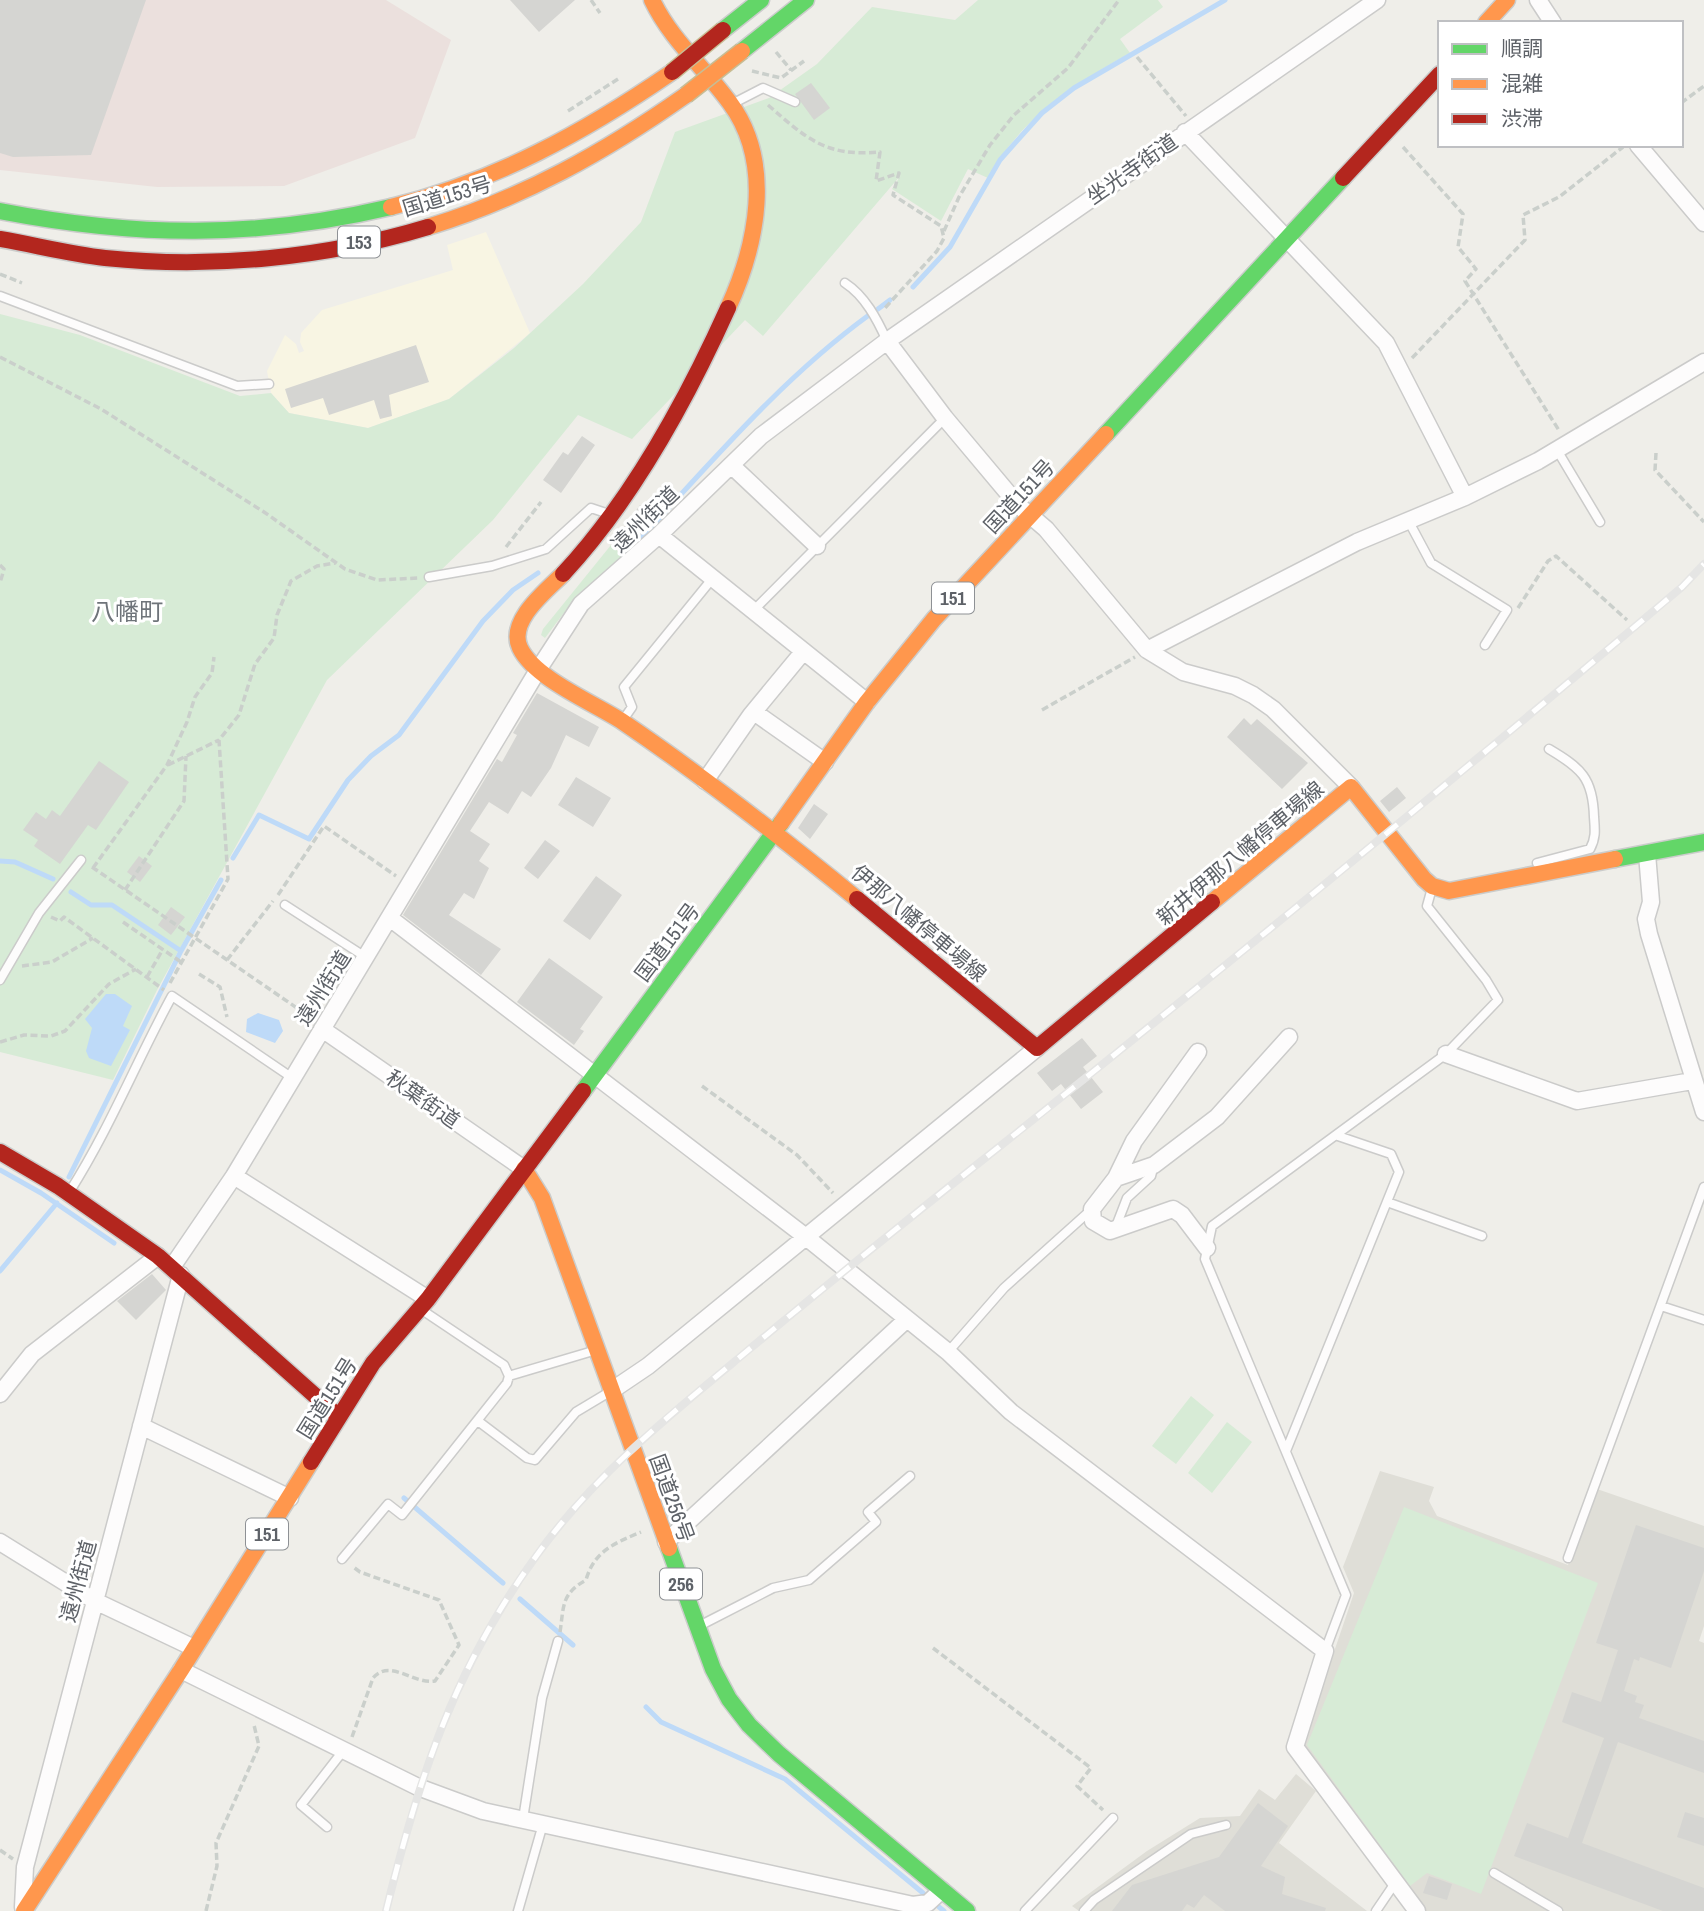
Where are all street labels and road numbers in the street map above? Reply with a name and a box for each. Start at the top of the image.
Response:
street label: 坐光寺街道 [1081,127,1183,211]
street label: 国道153号 [399,169,495,223]
road number: 153 [338,226,380,258]
street label: 国道151号 [977,453,1061,539]
street label: 遠州街道 [605,479,685,559]
road number: 151 [932,582,974,614]
street label: 新井伊那八幡停車場線 [1150,774,1330,932]
street label: 伊那八幡停車場線 [845,858,993,988]
street label: 国道151号 [628,897,706,987]
street label: 遠州街道 [288,945,358,1031]
street label: 秋葉街道 [380,1063,466,1135]
street label: 国道151号 [290,1351,364,1445]
street label: 国道256号 [643,1450,701,1546]
road number: 151 [246,1518,288,1550]
street label: 遠州街道 [53,1537,103,1625]
road number: 256 [660,1568,702,1600]

